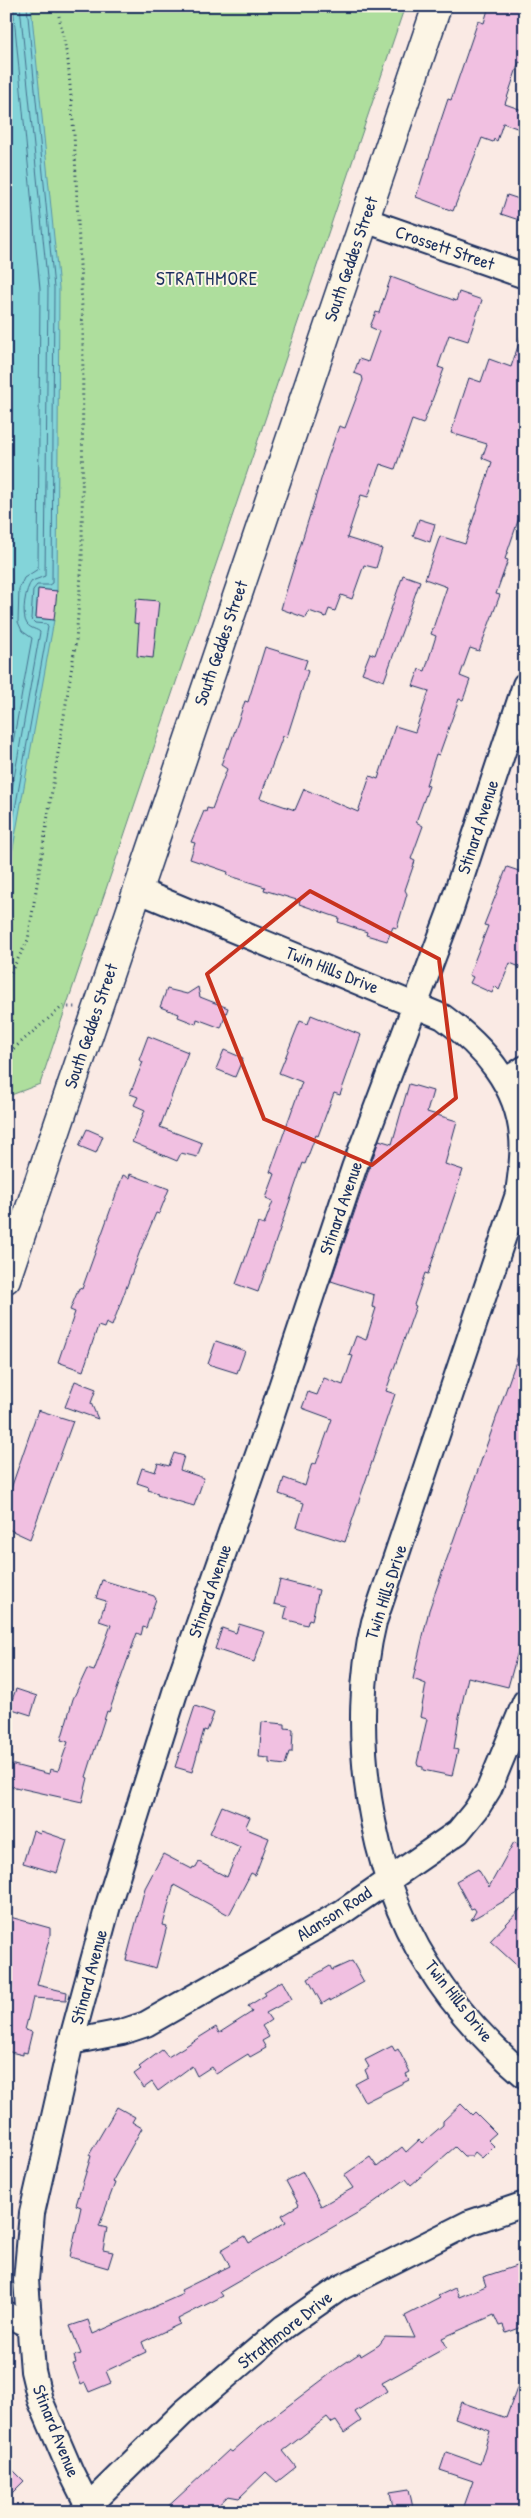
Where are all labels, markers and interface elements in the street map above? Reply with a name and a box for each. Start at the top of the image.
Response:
street label: South Geddes Street [317,192,384,325]
street label: Crossett Street [392,219,499,276]
district label: STRATHMORE [156,265,258,291]
street label: South Geddes Street [187,576,254,709]
street label: Stinard Avenue [451,777,504,877]
street label: Twin Hills Drive [282,940,382,1000]
street label: South Geddes Street [57,959,124,1092]
street label: Stinard Avenue [313,1158,368,1258]
street label: Stinard Avenue [182,1541,237,1641]
street label: Twin Hills Drive [358,1541,413,1642]
street label: Alanson Road [291,1880,376,1947]
street label: Stinard Avenue [64,1927,113,2027]
street label: Twin Hills Drive [419,1954,499,2047]
street label: Strathmore Drive [232,2285,337,2374]
street label: Stinard Avenue [27,2381,86,2481]

